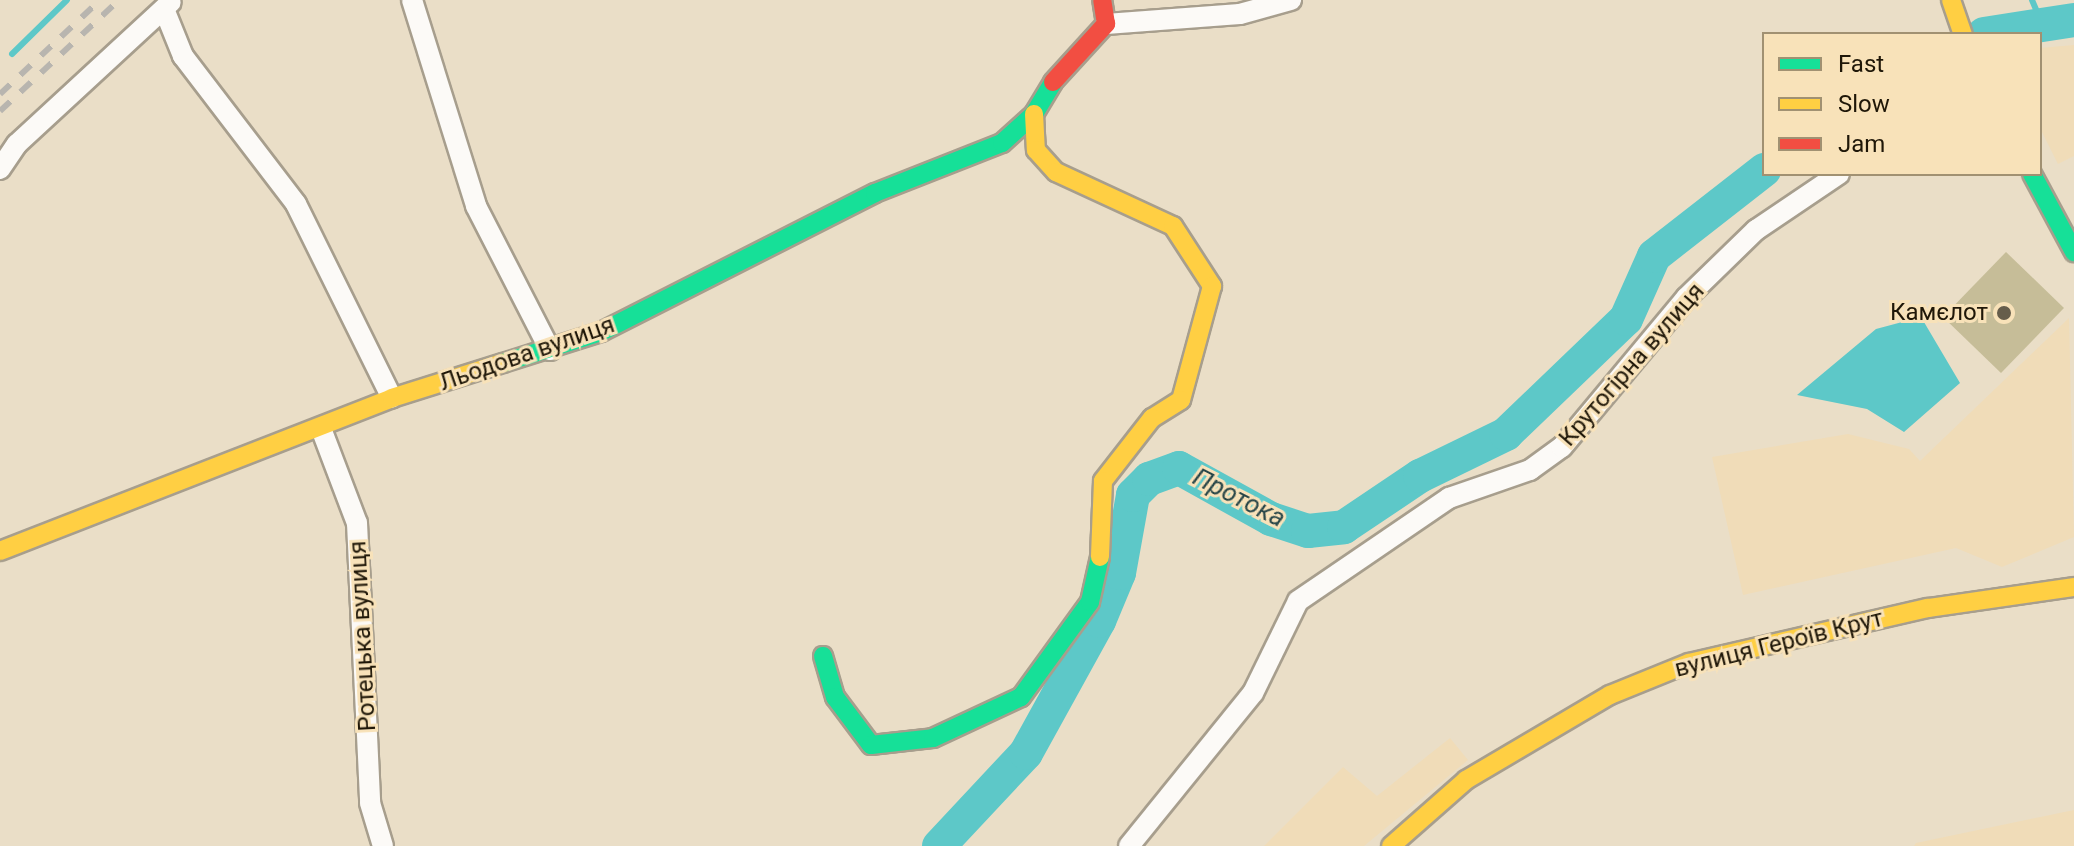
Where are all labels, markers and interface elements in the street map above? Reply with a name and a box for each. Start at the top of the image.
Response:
legend [1762,32,2042,176]
text: Fast [1838,50,1884,78]
text: Slow [1838,90,1890,118]
text: Jam [1838,130,1885,158]
street label: Крутогірна вулиця [1553,278,1711,452]
place label: Камєлот [1890,299,1988,327]
marker: Камєлот [1995,304,2013,322]
street label: Льодова вулиця [436,311,618,397]
water label: Протока [1188,461,1290,535]
street label: Ротецька вулиця [344,540,382,732]
street label: вулиця Героїв Крут [1672,604,1886,684]

